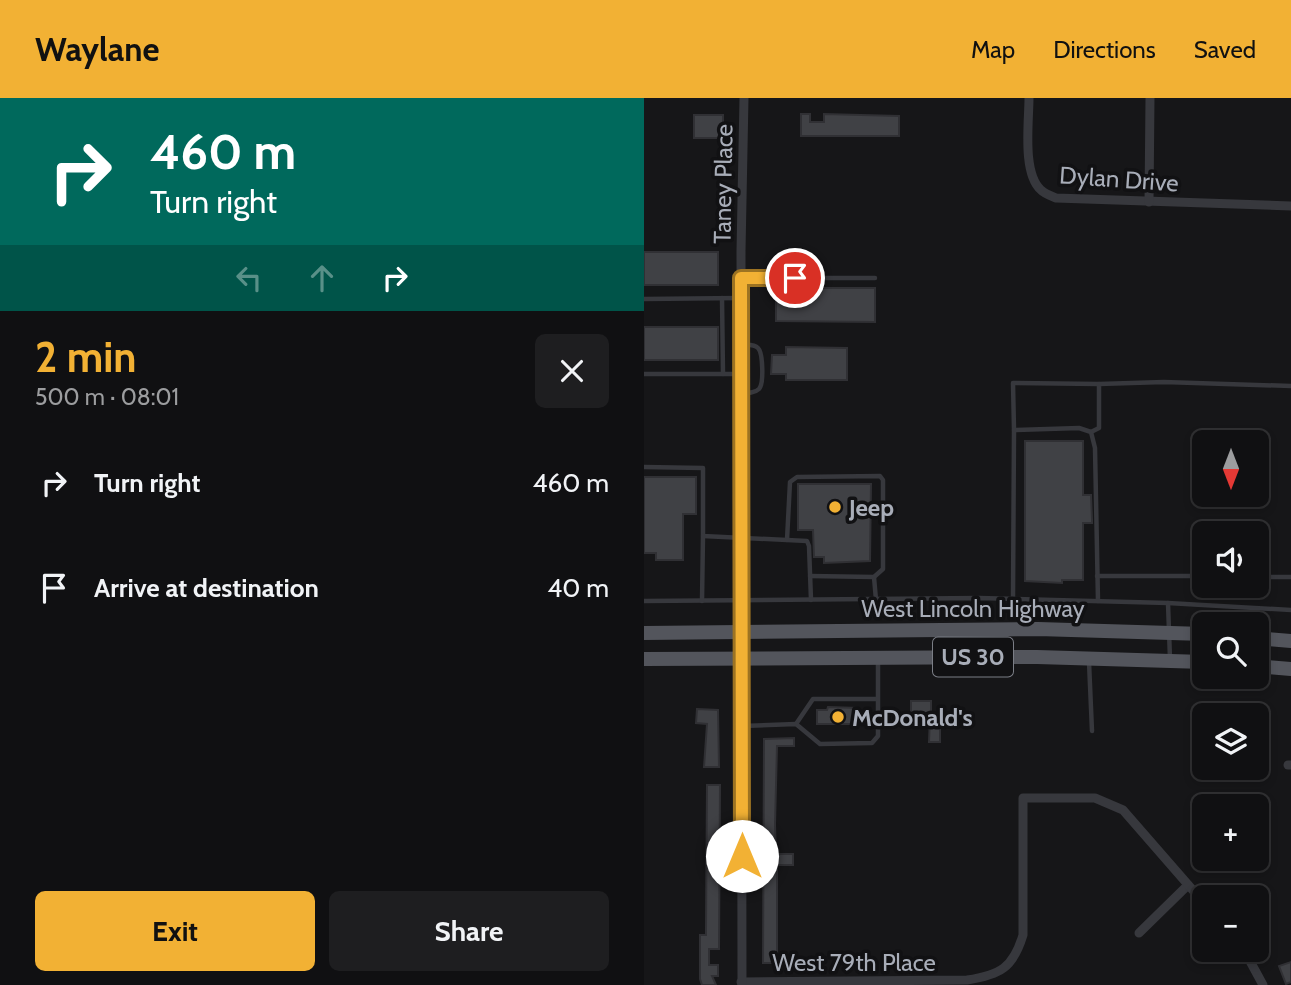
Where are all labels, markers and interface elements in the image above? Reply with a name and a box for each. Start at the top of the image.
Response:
text: Waylane [35,29,159,69]
text: Map [971,35,1015,64]
text: Directions [1053,35,1156,64]
text: Saved [1194,35,1256,64]
text: 460 m [150,122,296,181]
street label: Taney Place [707,124,739,244]
icon: right [35,126,126,217]
street label: Dylan Drive [1058,160,1180,198]
text: Turn right [150,182,277,221]
pin [765,248,825,308]
icon: left [230,259,268,297]
icon: ahead [303,259,341,297]
icon: right [376,259,414,297]
icon: arrive [776,259,814,297]
text: 2 min [35,331,136,383]
button: close [535,334,609,408]
text: 500 m · 08:01 [35,383,179,411]
north arrow [1192,430,1269,508]
map controls [1192,430,1269,962]
icon: right [35,464,73,502]
text: Turn right [94,467,200,499]
text: 460 m [532,467,609,499]
place label: Jeep [848,493,894,522]
marker: Jeep [827,499,843,515]
button: sound [1192,521,1269,598]
icon: arrive [35,569,73,607]
text: Arrive at destination [94,572,319,604]
text: 40 m [547,572,609,604]
street label: West Lincoln Highway [861,594,1085,623]
button: search [1192,612,1269,689]
road number: US 30 [933,638,1013,677]
place label: McDonald's [852,703,973,732]
button: layers [1192,703,1269,780]
marker: McDonald's [830,709,846,725]
button: + [1192,794,1269,871]
position arrow [705,819,779,893]
button: − [1192,885,1269,962]
button: Exit [35,891,315,971]
button: Share [329,891,609,971]
street label: West 79th Place [772,948,936,977]

